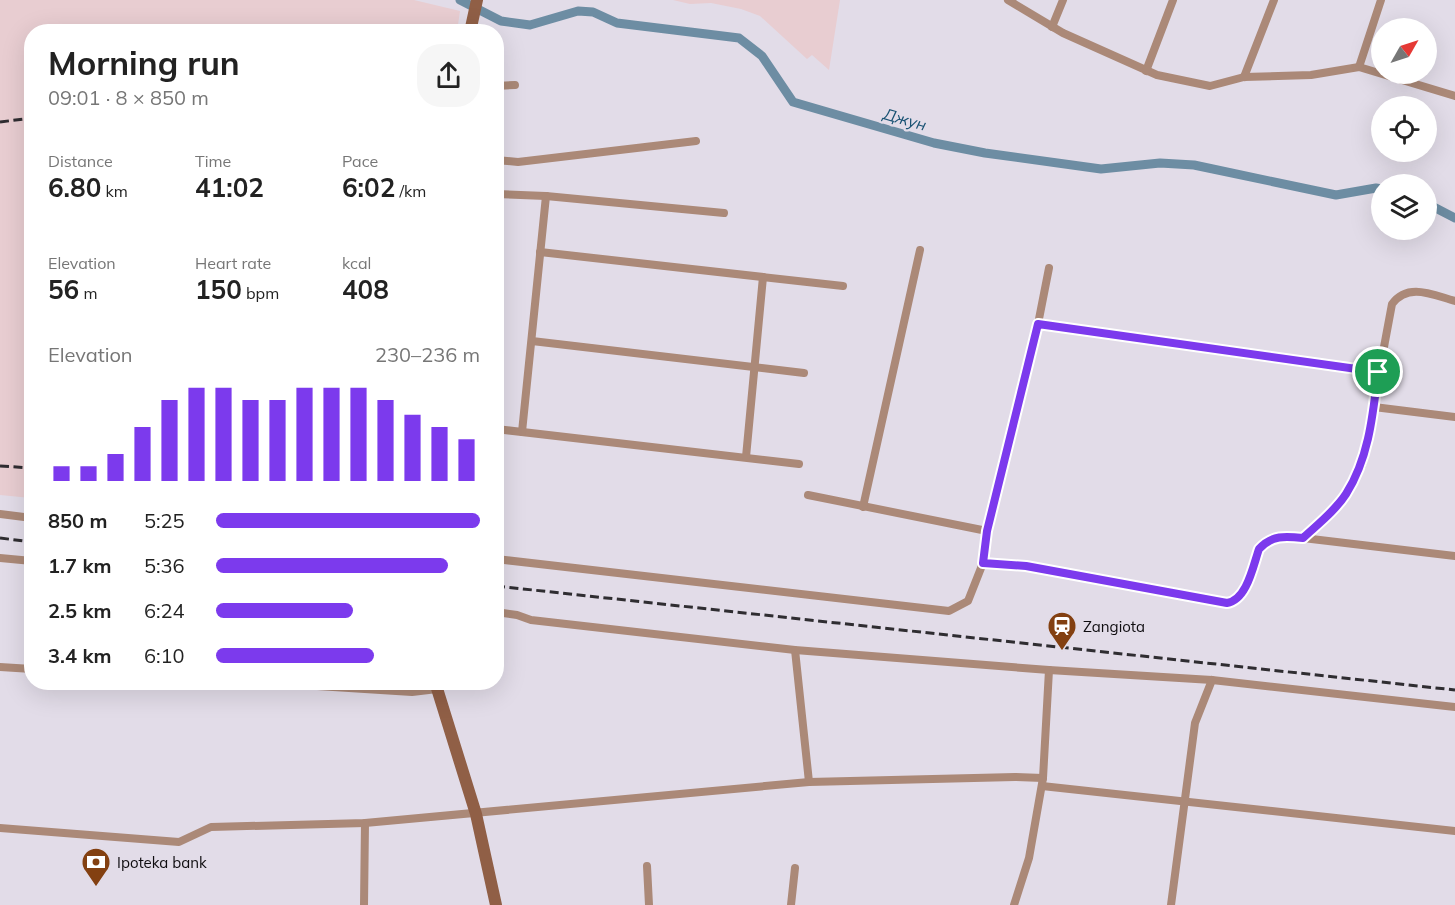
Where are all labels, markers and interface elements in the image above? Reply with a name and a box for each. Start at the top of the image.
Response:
north arrow [1371,18,1437,84]
map controls [1371,18,1437,240]
text: Morning run [48,42,240,83]
button: share [417,44,480,107]
text: 09:01 · 8 × 850 m [48,85,209,110]
button: locate [1371,96,1437,162]
water label: Джун [880,103,929,135]
text: Distance [48,151,113,171]
text: Time [195,151,231,171]
text: Pace [342,151,378,171]
text: 6.80 [48,171,101,204]
text: 41:02 [195,171,264,204]
text: 6:02 [342,171,395,204]
button: layers [1371,174,1437,240]
text: km [101,181,128,201]
text: /km [395,181,426,201]
text: Elevation [48,253,116,273]
text: Heart rate [195,253,271,273]
text: kcal [342,253,371,273]
text: 56 [48,273,79,306]
text: 150 [195,273,242,306]
text: 408 [342,273,389,306]
text: m [79,283,97,303]
text: bpm [242,283,279,303]
text: Elevation [48,342,133,367]
text: 230–236 m [375,342,480,367]
pin [1352,346,1403,397]
icon: arrive [1361,355,1394,388]
text: 850 m [48,508,107,533]
text: 5:25 [144,508,185,533]
text: 1.7 km [48,553,111,578]
text: 5:36 [144,553,185,578]
text: 2.5 km [48,598,111,623]
text: 6:24 [144,598,185,623]
station icon: Zangiota [1046,610,1078,652]
place label: Zangiota [1083,617,1145,636]
text: 3.4 km [48,643,111,668]
text: 6:10 [144,643,185,668]
bank icon: Ipoteka bank [80,846,112,888]
place label: Ipoteka bank [117,853,207,872]

